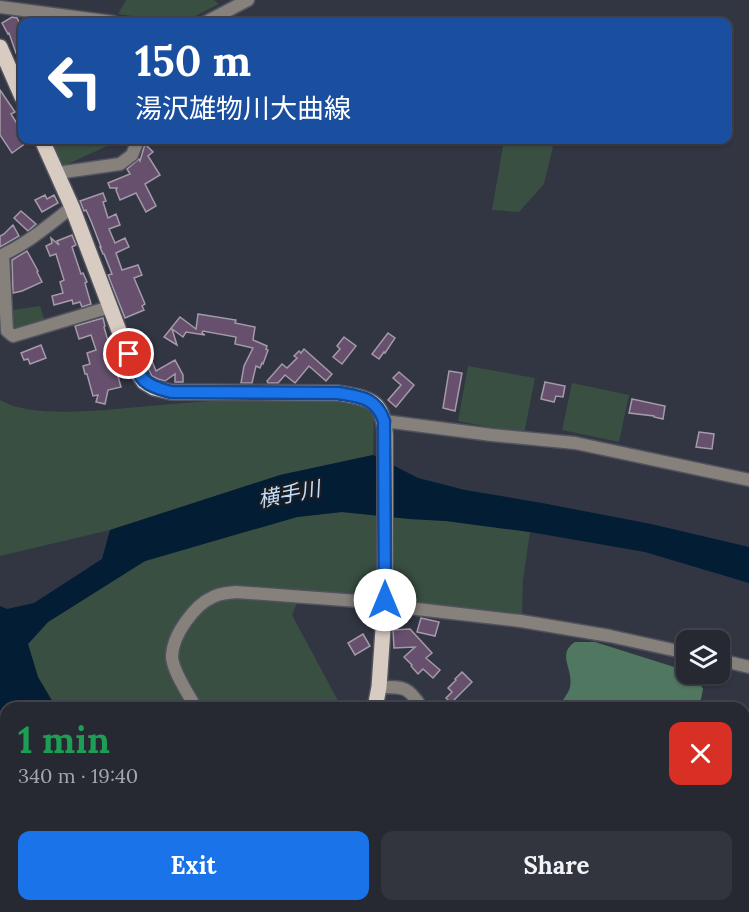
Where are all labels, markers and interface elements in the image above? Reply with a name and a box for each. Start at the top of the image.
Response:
text: 150 m [135,34,251,88]
icon: left [36,42,114,120]
text: 湯沢雄物川大曲線 [135,91,351,125]
pin [103,328,154,379]
icon: arrive [112,337,145,370]
water label: 横手川 [256,474,324,513]
position arrow [353,568,417,632]
map controls [676,630,730,684]
button: layers [676,630,730,684]
text: 1 min [18,717,110,763]
button: close [669,722,732,785]
text: 340 m · 19:40 [18,763,138,788]
button: Exit [18,831,369,900]
button: Share [381,831,732,900]

